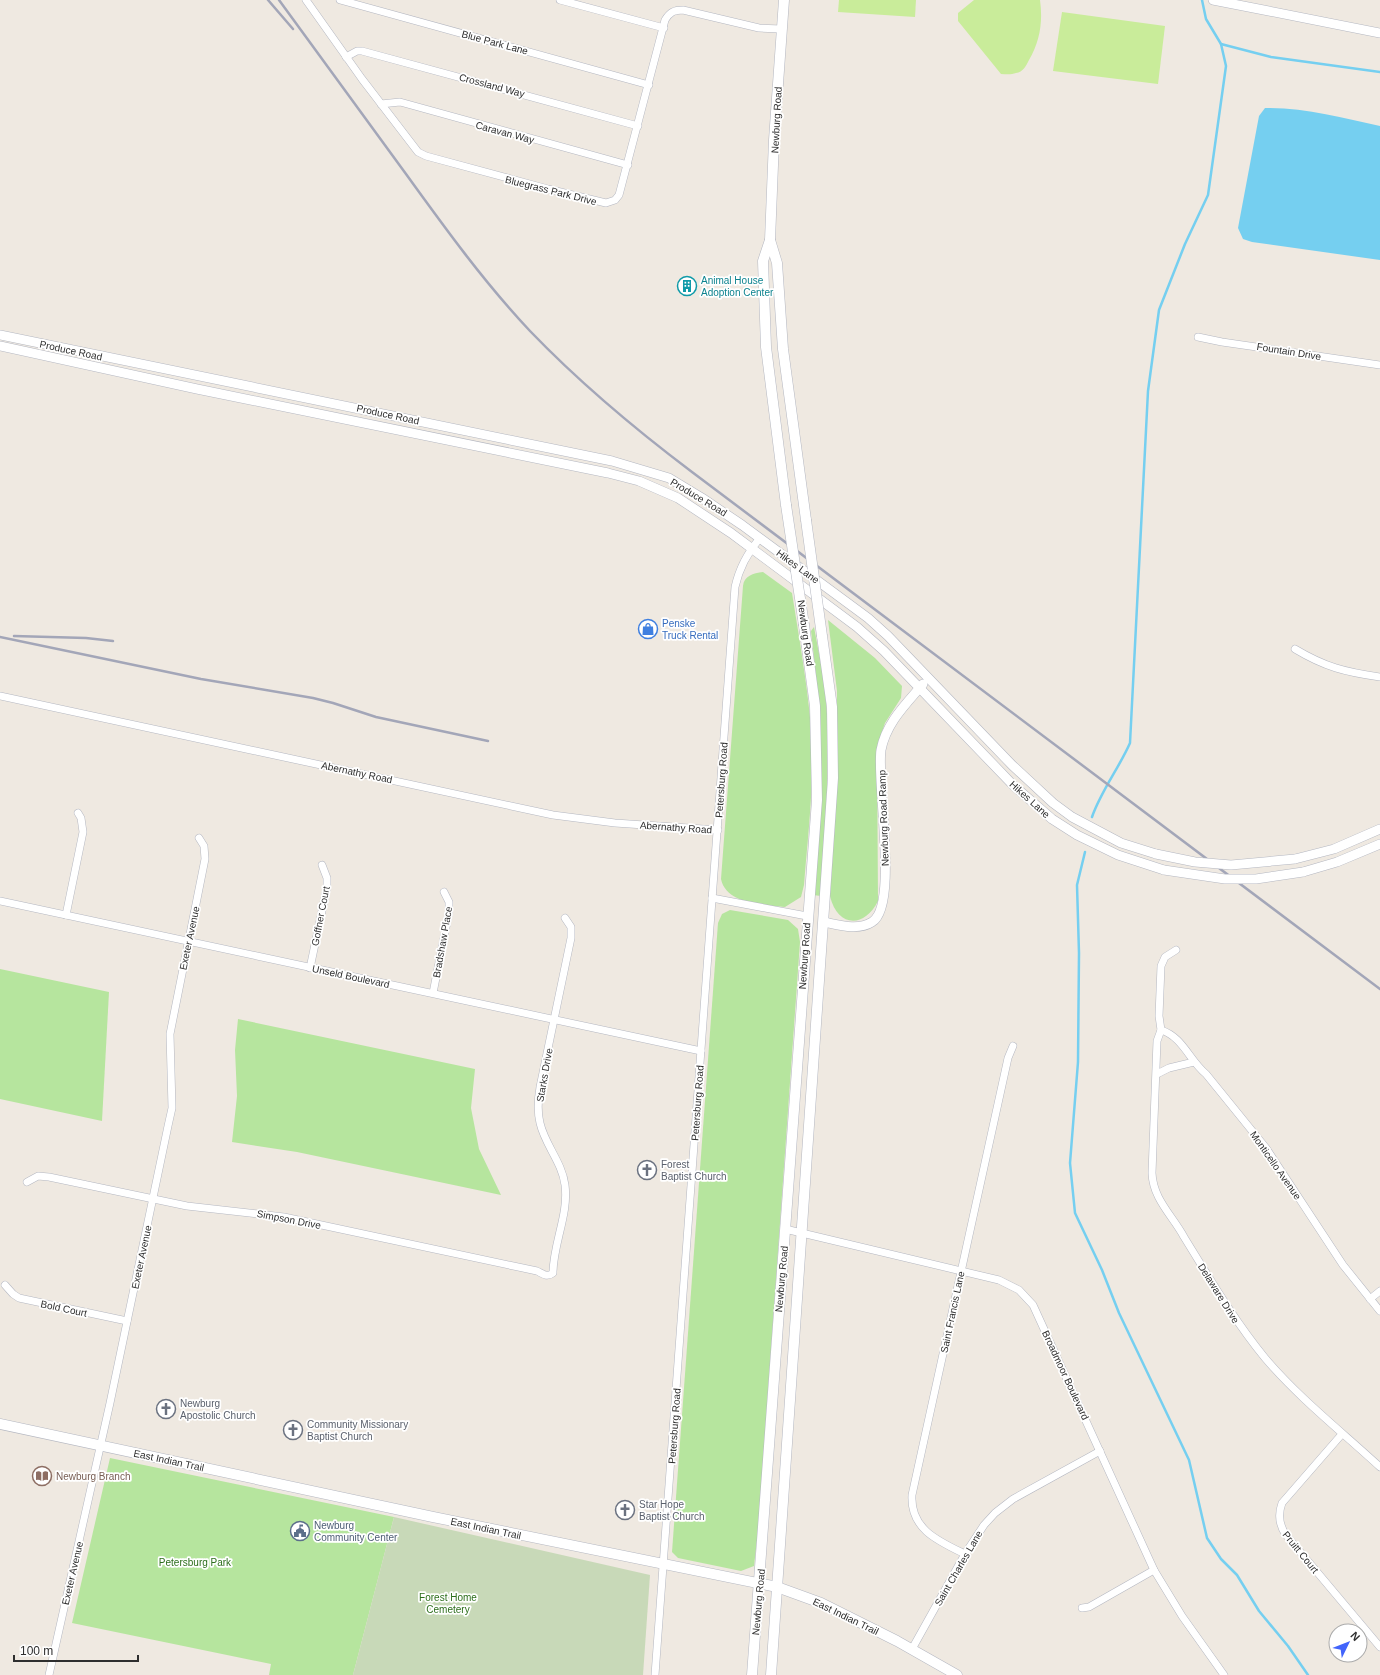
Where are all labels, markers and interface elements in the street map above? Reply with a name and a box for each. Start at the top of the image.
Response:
street label: Blue Park Lane [460,28,530,57]
street label: Crossland Way [458,71,526,100]
street label: Newburg Road [769,86,784,154]
street label: Caravan Way [474,119,535,146]
street label: Bluegrass Park Drive [504,174,598,207]
building icon: Animal House Adoption Center [676,275,698,297]
place label: Animal House Adoption Center [701,275,774,298]
street label: Produce Road [38,338,103,363]
street label: Fountain Drive [1256,341,1322,362]
street label: Produce Road [355,402,420,427]
street label: Produce Road [669,476,729,519]
street label: Hikes Lane [774,547,822,586]
street label: Newburg Road [795,599,816,667]
shop icon: Penske Truck Rental [637,618,659,640]
place label: Penske Truck Rental [662,618,718,641]
street label: Petersburg Road [713,742,730,818]
street label: Abernathy Road [320,760,393,785]
street label: Newburg Road Ramp [876,769,891,866]
street label: Hikes Lane [1007,779,1052,820]
street label: Abernathy Road [640,819,712,836]
street label: Goffner Court [309,885,332,947]
street label: Exeter Avenue [177,905,202,971]
street label: Bradshaw Place [431,905,454,979]
street label: Newburg Road [797,922,812,990]
street label: Unseld Boulevard [311,963,391,990]
street label: Starks Drive [534,1047,555,1103]
street label: Petersburg Road [689,1065,706,1141]
street label: Monticello Avenue [1248,1129,1304,1202]
church icon: Forest Baptist Church [636,1159,658,1181]
place label: Forest Baptist Church [661,1159,727,1182]
street label: Simpson Drive [256,1208,322,1231]
street label: Exeter Avenue [129,1224,154,1290]
street label: Newburg Road [773,1245,790,1313]
street label: Delaware Drive [1196,1261,1242,1326]
street label: Saint Francis Lane [938,1270,967,1354]
street label: Bold Court [40,1298,88,1319]
street label: Broadmoor Boulevard [1040,1329,1091,1422]
street label: Petersburg Road [666,1388,683,1464]
church icon: Newburg Apostolic Church [155,1398,177,1420]
place label: Newburg Apostolic Church [180,1398,256,1421]
church icon: Community Missionary Baptist Church [282,1419,304,1441]
place label: Community Missionary Baptist Church [307,1419,408,1442]
street label: East Indian Trail [133,1448,205,1473]
library icon: Newburg Branch [31,1465,53,1487]
place label: Newburg Branch [56,1471,130,1482]
church icon: Star Hope Baptist Church [614,1499,636,1521]
place label: Star Hope Baptist Church [639,1499,705,1522]
street label: East Indian Trail [450,1516,522,1541]
public building icon: Newburg Community Center [289,1520,311,1542]
place label: Newburg Community Center [314,1520,398,1543]
street label: Saint Charles Lane [932,1528,985,1608]
street label: Pruitt Court [1280,1529,1321,1576]
street label: Exeter Avenue [60,1540,85,1606]
park label: Petersburg Park [159,1557,232,1568]
street label: Newburg Road [750,1568,767,1636]
park label: Forest Home Cemetery [419,1592,477,1615]
street label: East Indian Trail [811,1596,880,1637]
north arrow [1328,1623,1368,1663]
text: N [1348,1629,1362,1643]
scale bar [14,1637,138,1663]
text: 100 m [20,1644,53,1658]

